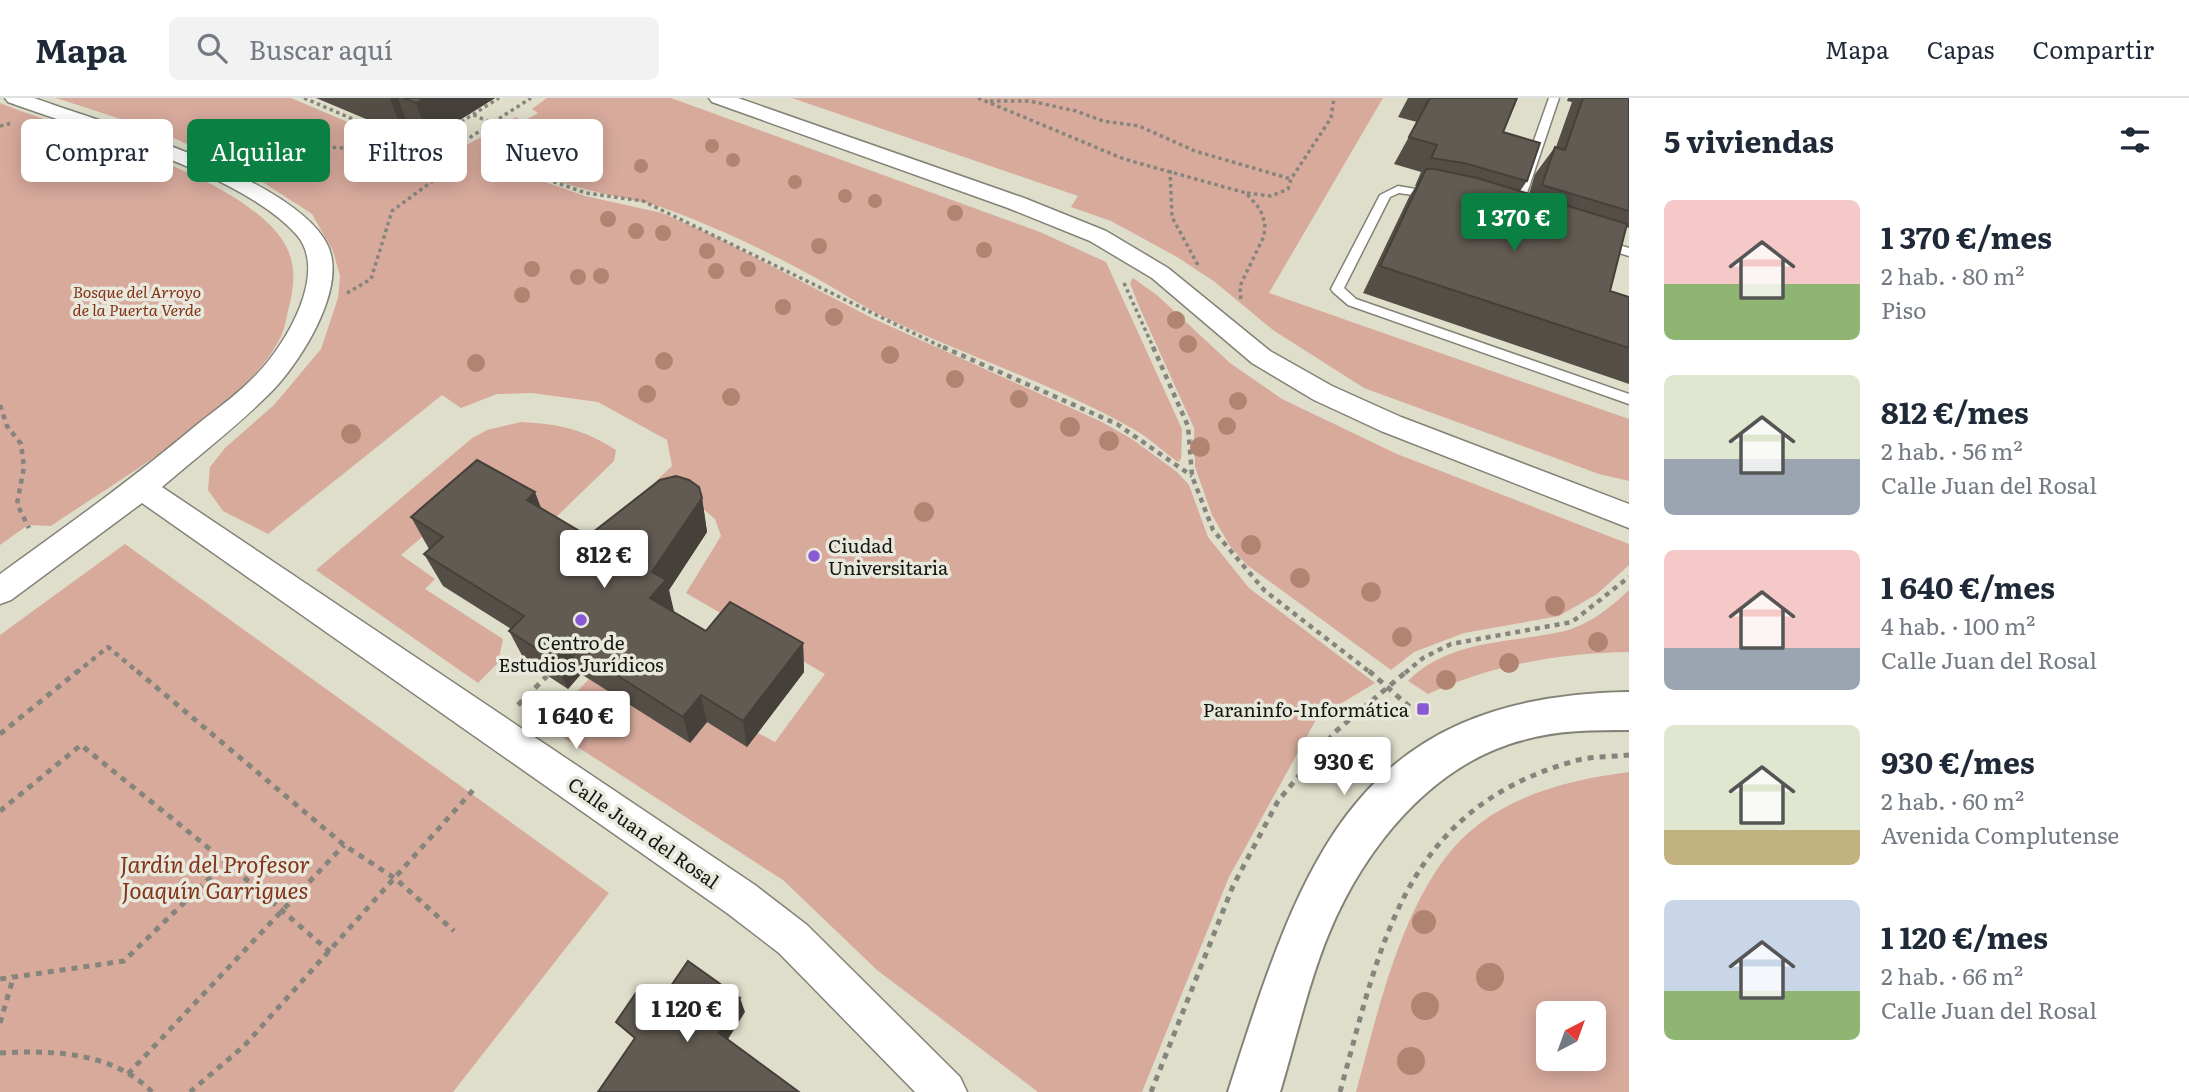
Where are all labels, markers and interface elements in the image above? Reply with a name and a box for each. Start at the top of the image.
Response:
search box [169,17,659,80]
text: Mapa [35,24,127,73]
icon: search [193,29,231,67]
text: Buscar aquí [249,29,393,68]
text: Mapa [1825,31,1889,66]
text: Capas [1927,31,1994,66]
text: Compartir [2032,31,2154,66]
text: 5 viviendas [1664,118,1834,162]
chip: Comprar [21,119,173,182]
chip: Alquilar [187,119,330,182]
chip: Filtros [344,119,467,182]
chip: Nuevo [481,119,603,182]
icon: filters [2116,121,2154,159]
pin: 1 370 € [1449,194,1579,253]
text: 1 370 € [1477,199,1551,233]
text: 1 370 €/mes [1881,214,2052,258]
icon: home [1720,228,1804,312]
text: 2 hab. · 80 m² [1881,258,2024,292]
park label: Bosque del Arroyo de la Puerta Verde [73,279,201,321]
text: Piso [1881,292,1926,326]
text: 812 €/mes [1881,389,2029,433]
icon: home [1720,403,1804,487]
text: 2 hab. · 56 m² [1881,433,2023,467]
text: Calle Juan del Rosal [1881,467,2097,501]
pin: 812 € [555,531,653,590]
place label: Ciudad Universitaria [828,531,949,581]
text: 812 € [576,536,632,570]
marker: Ciudad Universitaria [806,548,822,564]
text: 1 640 €/mes [1881,564,2055,608]
icon: home [1720,578,1804,662]
text: 4 hab. · 100 m² [1881,608,2035,642]
marker: Centro de Estudios Jurídicos [573,612,589,628]
place label: Centro de Estudios Jurídicos [498,628,664,678]
text: Calle Juan del Rosal [1881,642,2097,676]
pin: 1 640 € [511,692,641,751]
place label: Paraninfo-Informática [1203,695,1410,723]
text: 1 640 € [538,697,614,731]
marker: Paraninfo-Informática [1415,701,1431,717]
pin: 930 € [1295,738,1393,797]
text: 930 €/mes [1881,739,2035,783]
text: 930 € [1314,743,1374,777]
icon: home [1720,753,1804,837]
street label: Calle Juan del Rosal [563,769,725,895]
text: 2 hab. · 60 m² [1881,783,2024,817]
text: Avenida Complutense [1881,817,2119,851]
park label: Jardín del Profesor Joaquín Garrigues [120,846,310,906]
text: 1 120 €/mes [1881,914,2048,958]
icon: home [1720,928,1804,1012]
text: 2 hab. · 66 m² [1881,958,2023,992]
pin: 1 120 € [622,984,752,1044]
text: 1 120 € [652,990,722,1024]
text: Calle Juan del Rosal [1881,992,2097,1026]
north arrow [1536,1001,1606,1071]
map controls [1536,1001,1606,1071]

